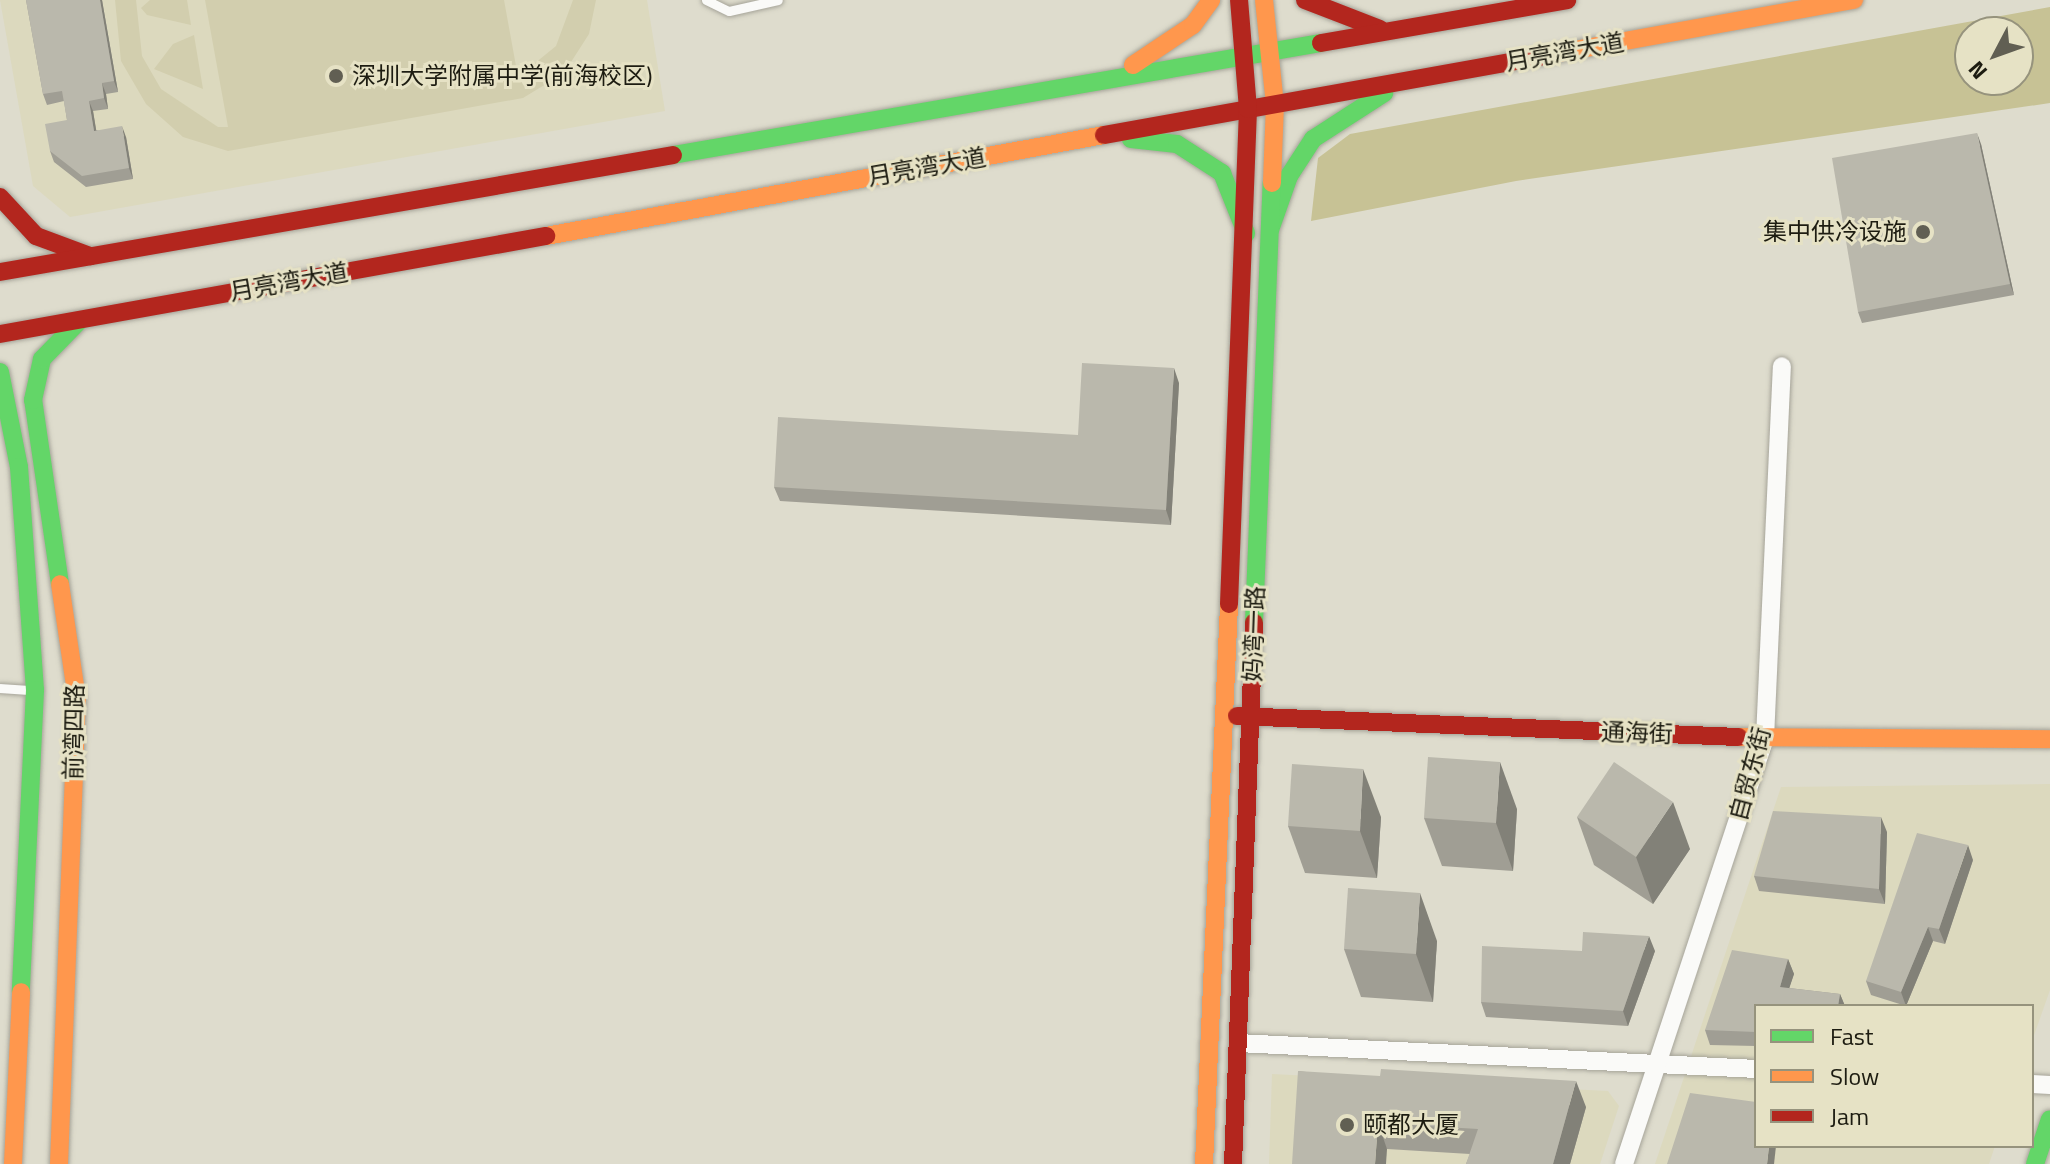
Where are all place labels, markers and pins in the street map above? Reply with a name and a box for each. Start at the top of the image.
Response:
place label: 深圳大学附属中学(前海校区) [352,62,653,90]
marker: 深圳大学附属中学(前海校区) [327,67,345,85]
place label: 集中供冷设施 [1763,218,1907,246]
marker: 集中供冷设施 [1914,223,1932,241]
place label: 颐都大厦 [1363,1111,1459,1139]
marker: 颐都大厦 [1338,1116,1356,1134]

